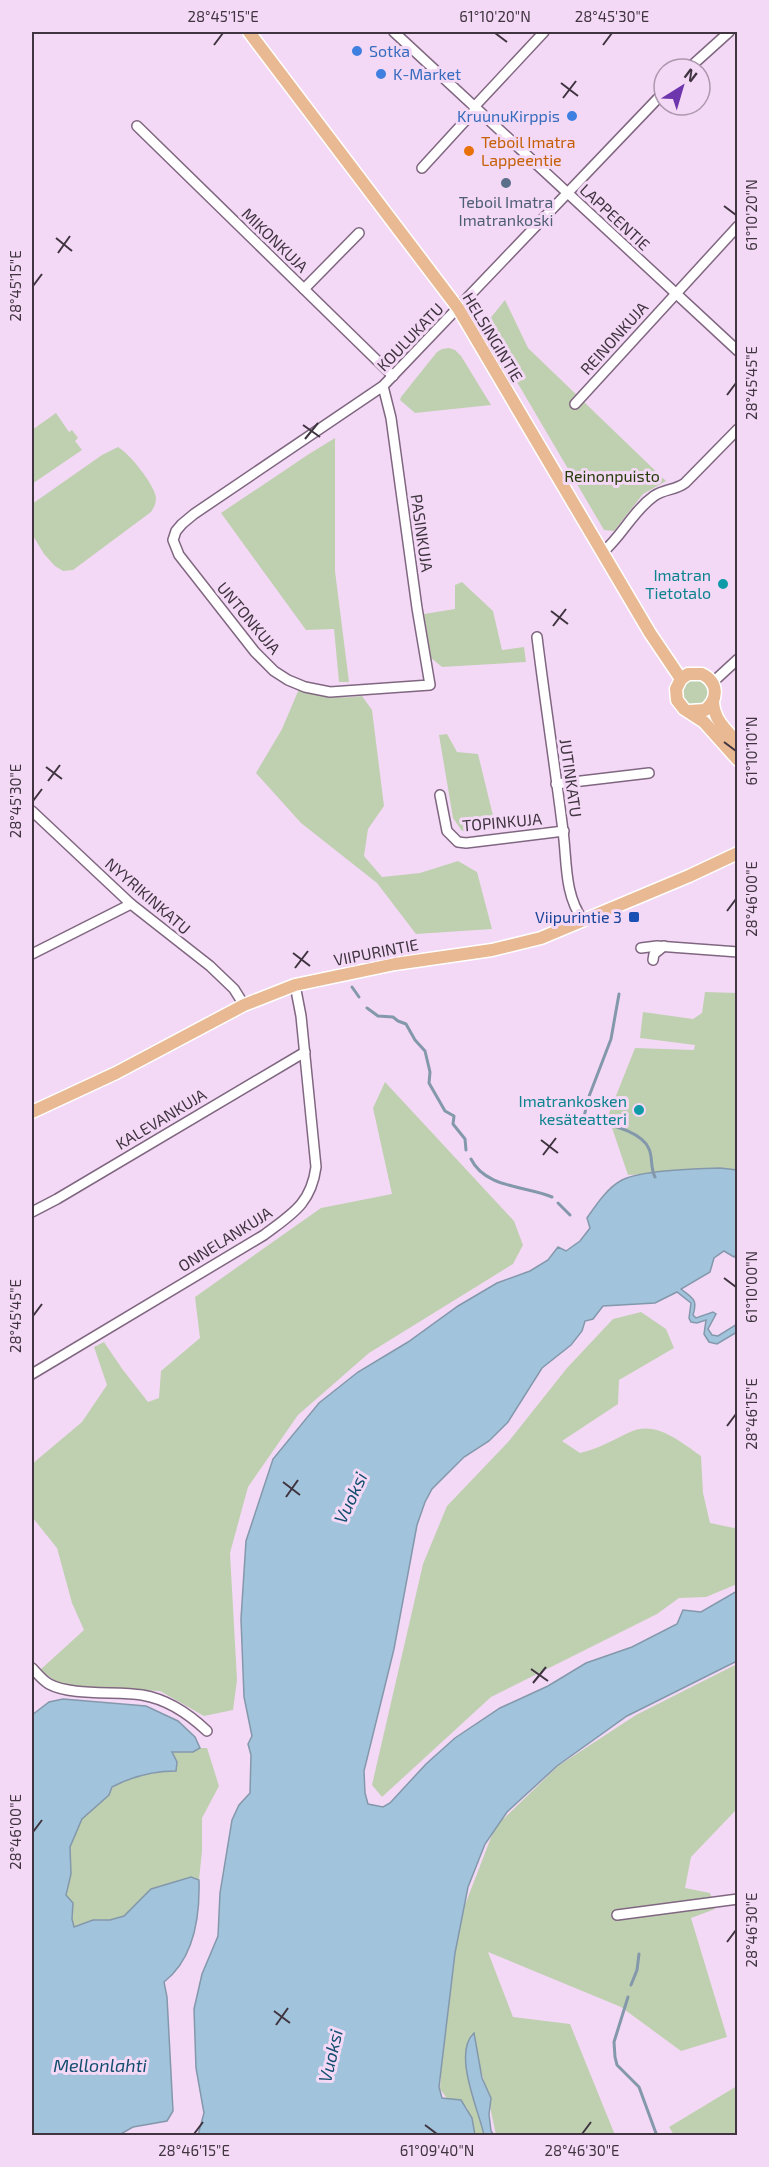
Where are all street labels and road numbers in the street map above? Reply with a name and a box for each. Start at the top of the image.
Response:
street label: LAPPEENTIE [576,179,654,254]
street label: MIKONKUJA [238,203,312,276]
street label: HELSINGINTIE [459,289,527,385]
street label: REINONKUJA [576,297,651,378]
street label: KOULUKATU [372,299,447,375]
street label: PASINKUJA [408,493,437,573]
street label: UNTONKUJA [214,578,285,658]
street label: JUTINKATU [557,737,586,819]
street label: TOPINKUJA [461,809,543,834]
street label: NYYRIKINKATU [102,853,195,938]
street label: VIIPURINTIE [332,934,420,969]
street label: KALEVANKUJA [112,1084,209,1153]
street label: ONNELANKUJA [174,1202,275,1275]

